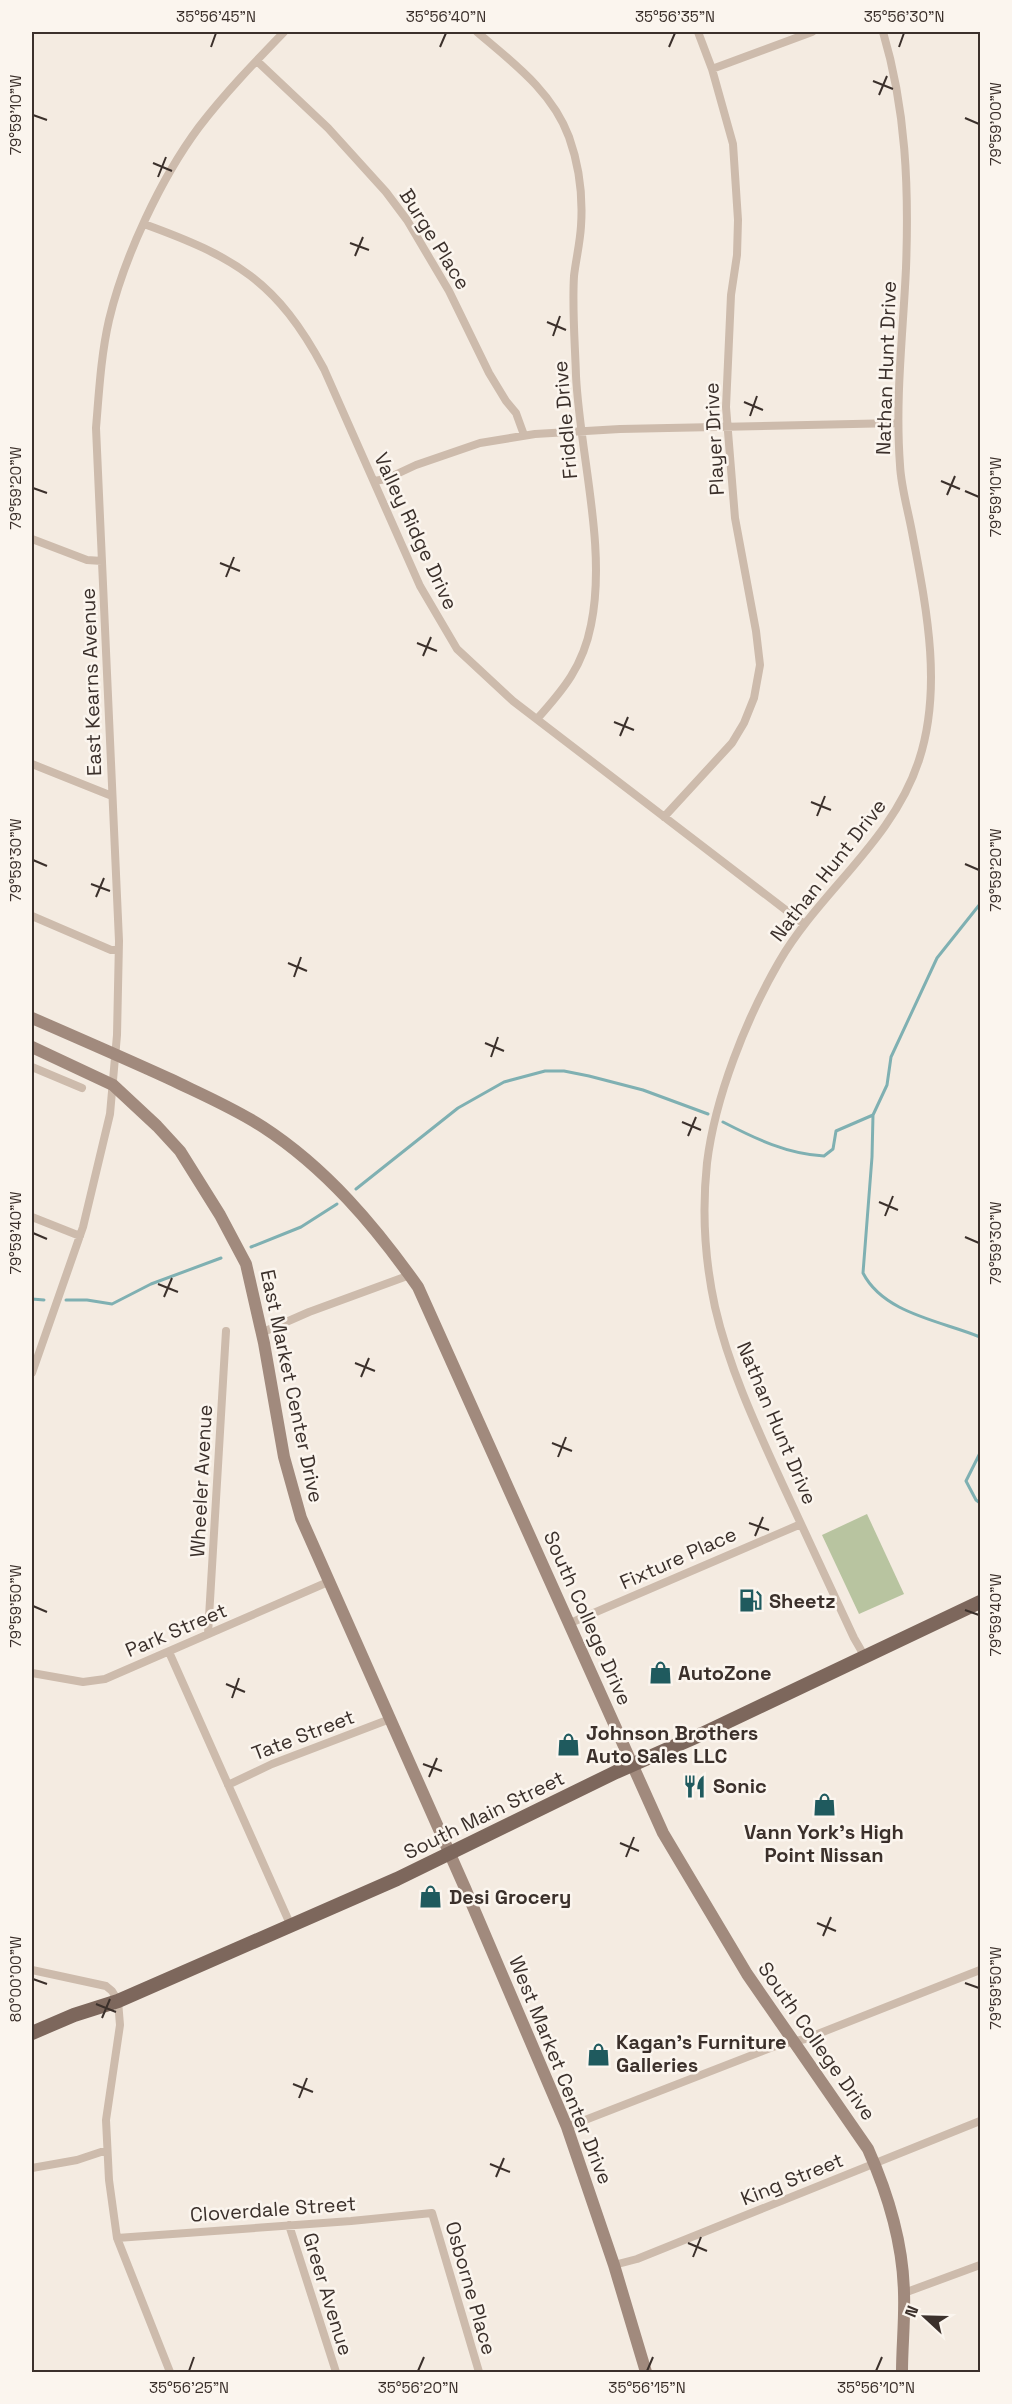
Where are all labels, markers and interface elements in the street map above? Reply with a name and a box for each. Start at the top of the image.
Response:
text: 35°56'45"N [176,7,256,26]
text: 35°56'40"N [406,7,486,26]
text: 35°56'35"N [635,7,715,26]
text: 35°56'30"N [864,7,944,26]
text: 79°59'10"W [6,75,25,155]
text: 79°59'00"W [986,82,1005,166]
street label: Burge Place [394,184,476,294]
street label: Nathan Hunt Drive [870,281,902,455]
street label: Friddle Drive [547,360,583,480]
street label: Player Drive [698,382,730,496]
text: 79°59'20"W [6,446,25,530]
street label: Valley Ridge Drive [368,448,464,614]
text: 79°59'10"W [986,457,1005,537]
street label: East Kearns Avenue [75,587,107,777]
street label: Nathan Hunt Drive [764,793,892,947]
text: 79°59'30"W [6,818,25,902]
text: 79°59'20"W [986,828,1005,912]
text: 79°59'40"W [6,1191,25,1275]
text: 79°59'30"W [986,1201,1005,1285]
street label: East Market Center Drive [255,1267,329,1505]
street label: Nathan Hunt Drive [731,1338,823,1508]
street label: Wheeler Avenue [184,1404,218,1558]
street label: Fixture Place [616,1521,740,1595]
street label: South College Drive [538,1527,638,1709]
text: 79°59'50"W [6,1564,25,1648]
text: 79°59'40"W [986,1573,1005,1657]
fuel station icon: Sheetz [738,1588,764,1614]
place label: Sheetz [769,1588,836,1614]
street label: Park Street [121,1597,231,1663]
shop icon: AutoZone [647,1660,673,1686]
place label: AutoZone [678,1660,771,1686]
street label: Tate Street [248,1704,358,1766]
place label: Johnson Brothers Auto Sales LLC [586,1720,758,1769]
shop icon: Johnson Brothers Auto Sales LLC [555,1732,581,1758]
street label: South Main Street [399,1765,569,1865]
restaurant icon: Sonic [682,1773,708,1799]
place label: Sonic [713,1773,767,1799]
shop icon: Vann York's High Point Nissan [811,1791,837,1817]
place label: Vann York's High Point Nissan [744,1819,904,1868]
shop icon: Desi Grocery [418,1884,444,1910]
place label: Desi Grocery [449,1884,571,1910]
text: 80°00'00"W [6,1936,25,2022]
text: 79°59'50"W [986,1946,1005,2030]
street label: West Market Center Drive [503,1952,619,2188]
street label: South College Drive [752,1957,882,2125]
place label: Kagan's Furniture Galleries [616,2029,787,2078]
shop icon: Kagan's Furniture Galleries [585,2041,611,2067]
street label: King Street [737,2147,847,2211]
street label: Cloverdale Street [189,2190,357,2228]
street label: Osborne Place [439,2218,503,2358]
street label: Greer Avenue [297,2229,359,2359]
north arrow [895,2287,955,2347]
text: N [900,2303,923,2320]
text: 35°56'25"N [149,2378,229,2397]
text: 35°56'20"N [378,2378,458,2397]
text: 35°56'15"N [608,2378,686,2397]
text: 35°56'10"N [837,2378,915,2397]

